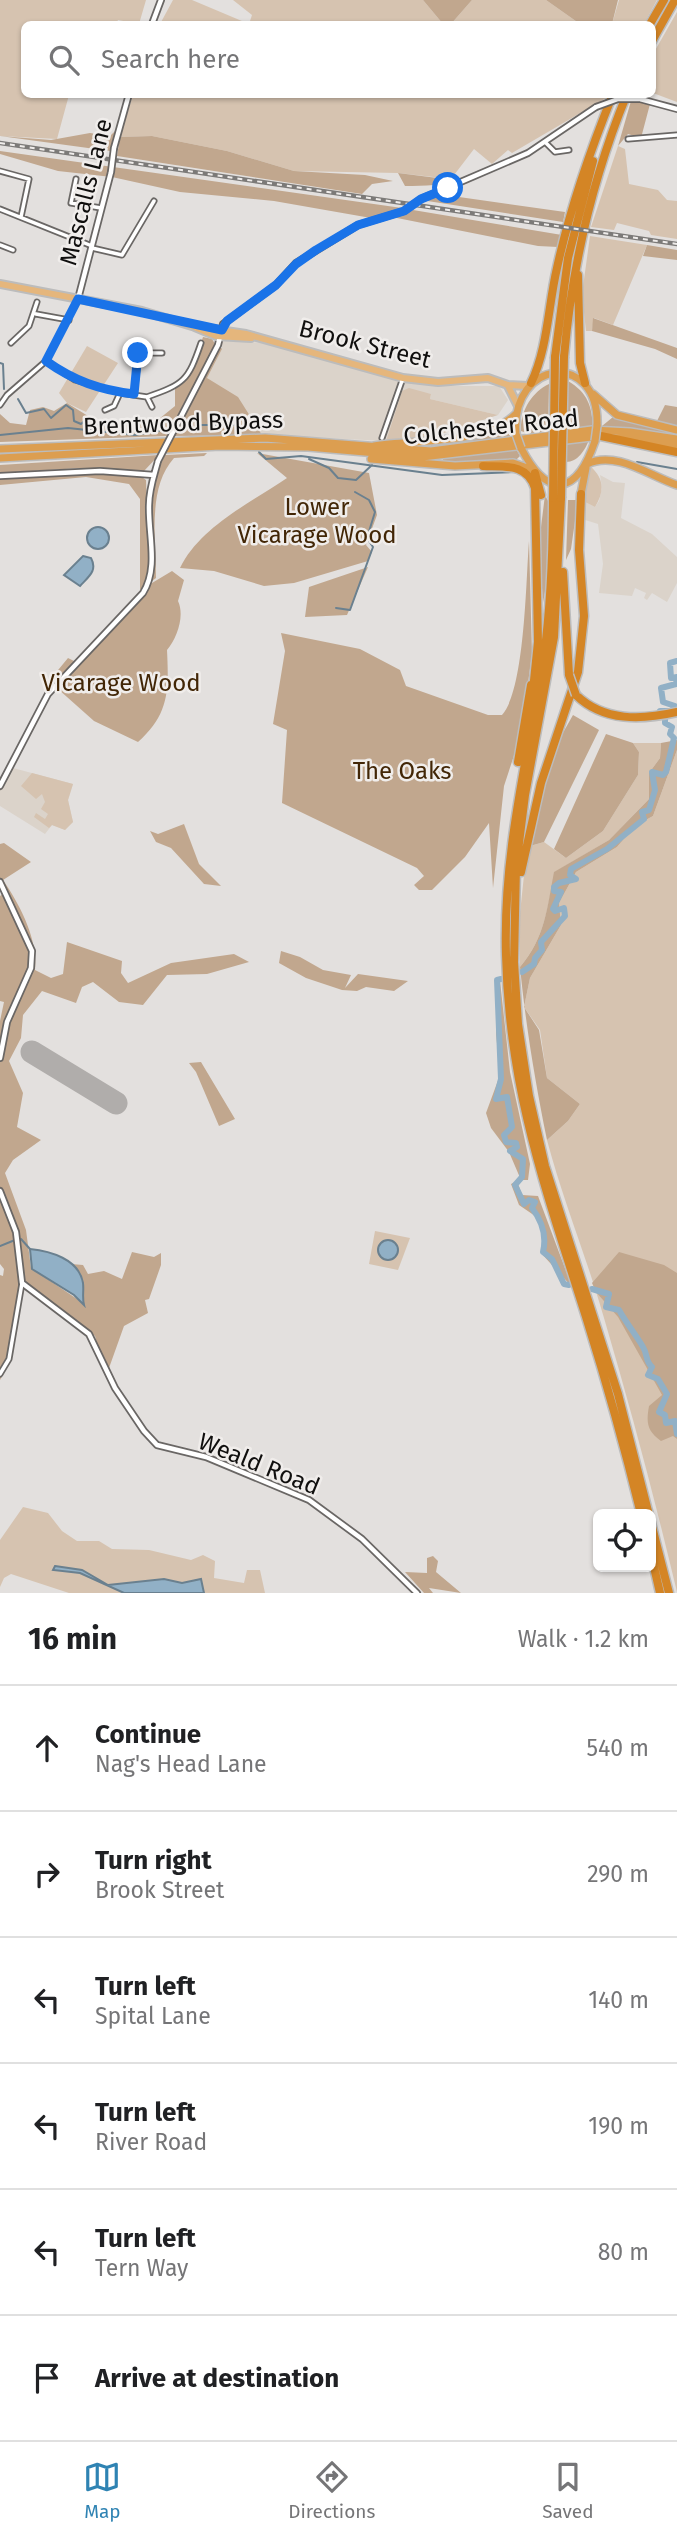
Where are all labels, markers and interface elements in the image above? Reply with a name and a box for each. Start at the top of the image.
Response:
search box [21,21,656,98]
icon: search [45,41,83,79]
text: Search here [101,44,240,75]
street label: Mascalls Lane [54,116,118,268]
route start [432,172,463,203]
street label: Brook Street [296,314,434,374]
route end [122,337,153,368]
street label: Colchester Road [402,404,580,450]
street label: Brentwood Bypass [82,406,284,440]
park label: Lower Vicarage Wood [237,493,397,549]
park label: Vicarage Wood [41,669,201,697]
park label: The Oaks [353,757,451,785]
street label: Weald Road [194,1427,324,1501]
map controls [593,1509,656,1572]
button: locate [593,1509,656,1572]
text: 16 min [28,1621,117,1657]
text: Walk · 1.2 km [518,1625,649,1653]
text: Continue [95,1719,201,1750]
icon: ahead [28,1729,66,1767]
text: 540 m [587,1734,649,1762]
text: Nag's Head Lane [95,1750,267,1778]
text: Turn right [95,1845,212,1876]
icon: right [28,1855,66,1893]
text: 290 m [587,1860,649,1888]
text: Brook Street [95,1876,224,1904]
text: Turn left [95,1971,196,2002]
icon: left [28,1981,66,2019]
text: 140 m [588,1986,649,2014]
text: Spital Lane [95,2002,211,2030]
text: Turn left [95,2097,196,2128]
icon: left [28,2107,66,2145]
text: 190 m [588,2112,649,2140]
text: River Road [95,2128,207,2156]
text: Turn left [95,2223,196,2254]
icon: left [28,2233,66,2271]
text: 80 m [598,2238,649,2266]
text: Tern Way [95,2254,188,2282]
icon: arrive [28,2359,66,2397]
text: Arrive at destination [95,2363,339,2394]
tab: Map [83,2458,121,2523]
tab: Directions [288,2458,375,2523]
tab: Saved [542,2458,594,2523]

